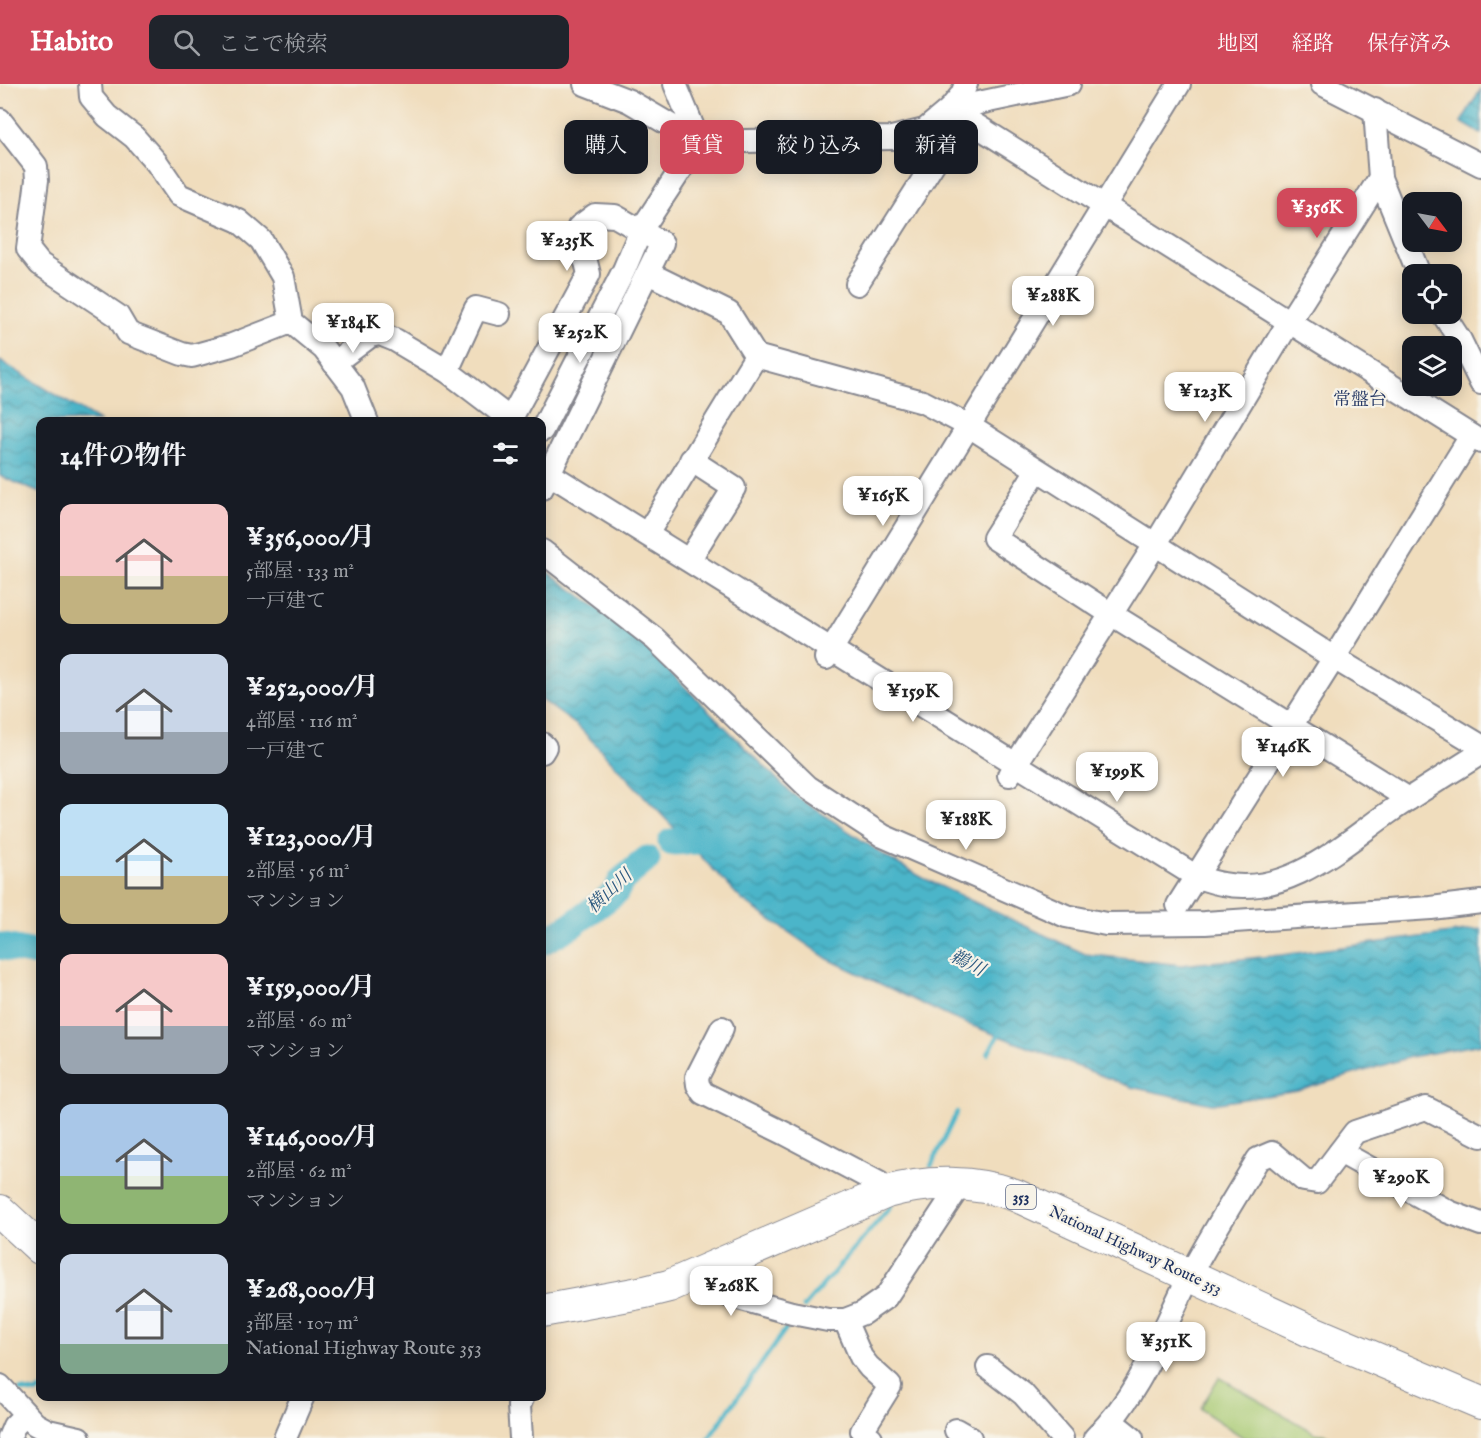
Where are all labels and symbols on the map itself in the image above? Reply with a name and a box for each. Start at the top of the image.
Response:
pin: ¥356K [1275,188,1359,239]
north arrow [1402,192,1462,252]
pin: ¥235K [525,221,609,272]
pin: ¥288K [1011,276,1095,327]
pin: ¥184K [311,303,395,354]
pin: ¥252K [538,313,622,364]
pin: ¥123K [1163,372,1247,423]
district label: 常盤台 [1333,389,1387,412]
pin: ¥165K [841,476,925,527]
pin: ¥159K [871,672,955,723]
pin: ¥146K [1241,727,1325,778]
pin: ¥199K [1075,752,1159,803]
pin: ¥188K [924,800,1008,851]
water label: 横山川 [582,864,639,919]
water label: 鵜川 [946,946,990,983]
pin: ¥290K [1359,1158,1443,1209]
road number: 353 [1006,1185,1036,1209]
street label: National Highway Route 353 [1045,1202,1225,1300]
pin: ¥268K [689,1266,773,1317]
pin: ¥351K [1124,1322,1208,1373]

